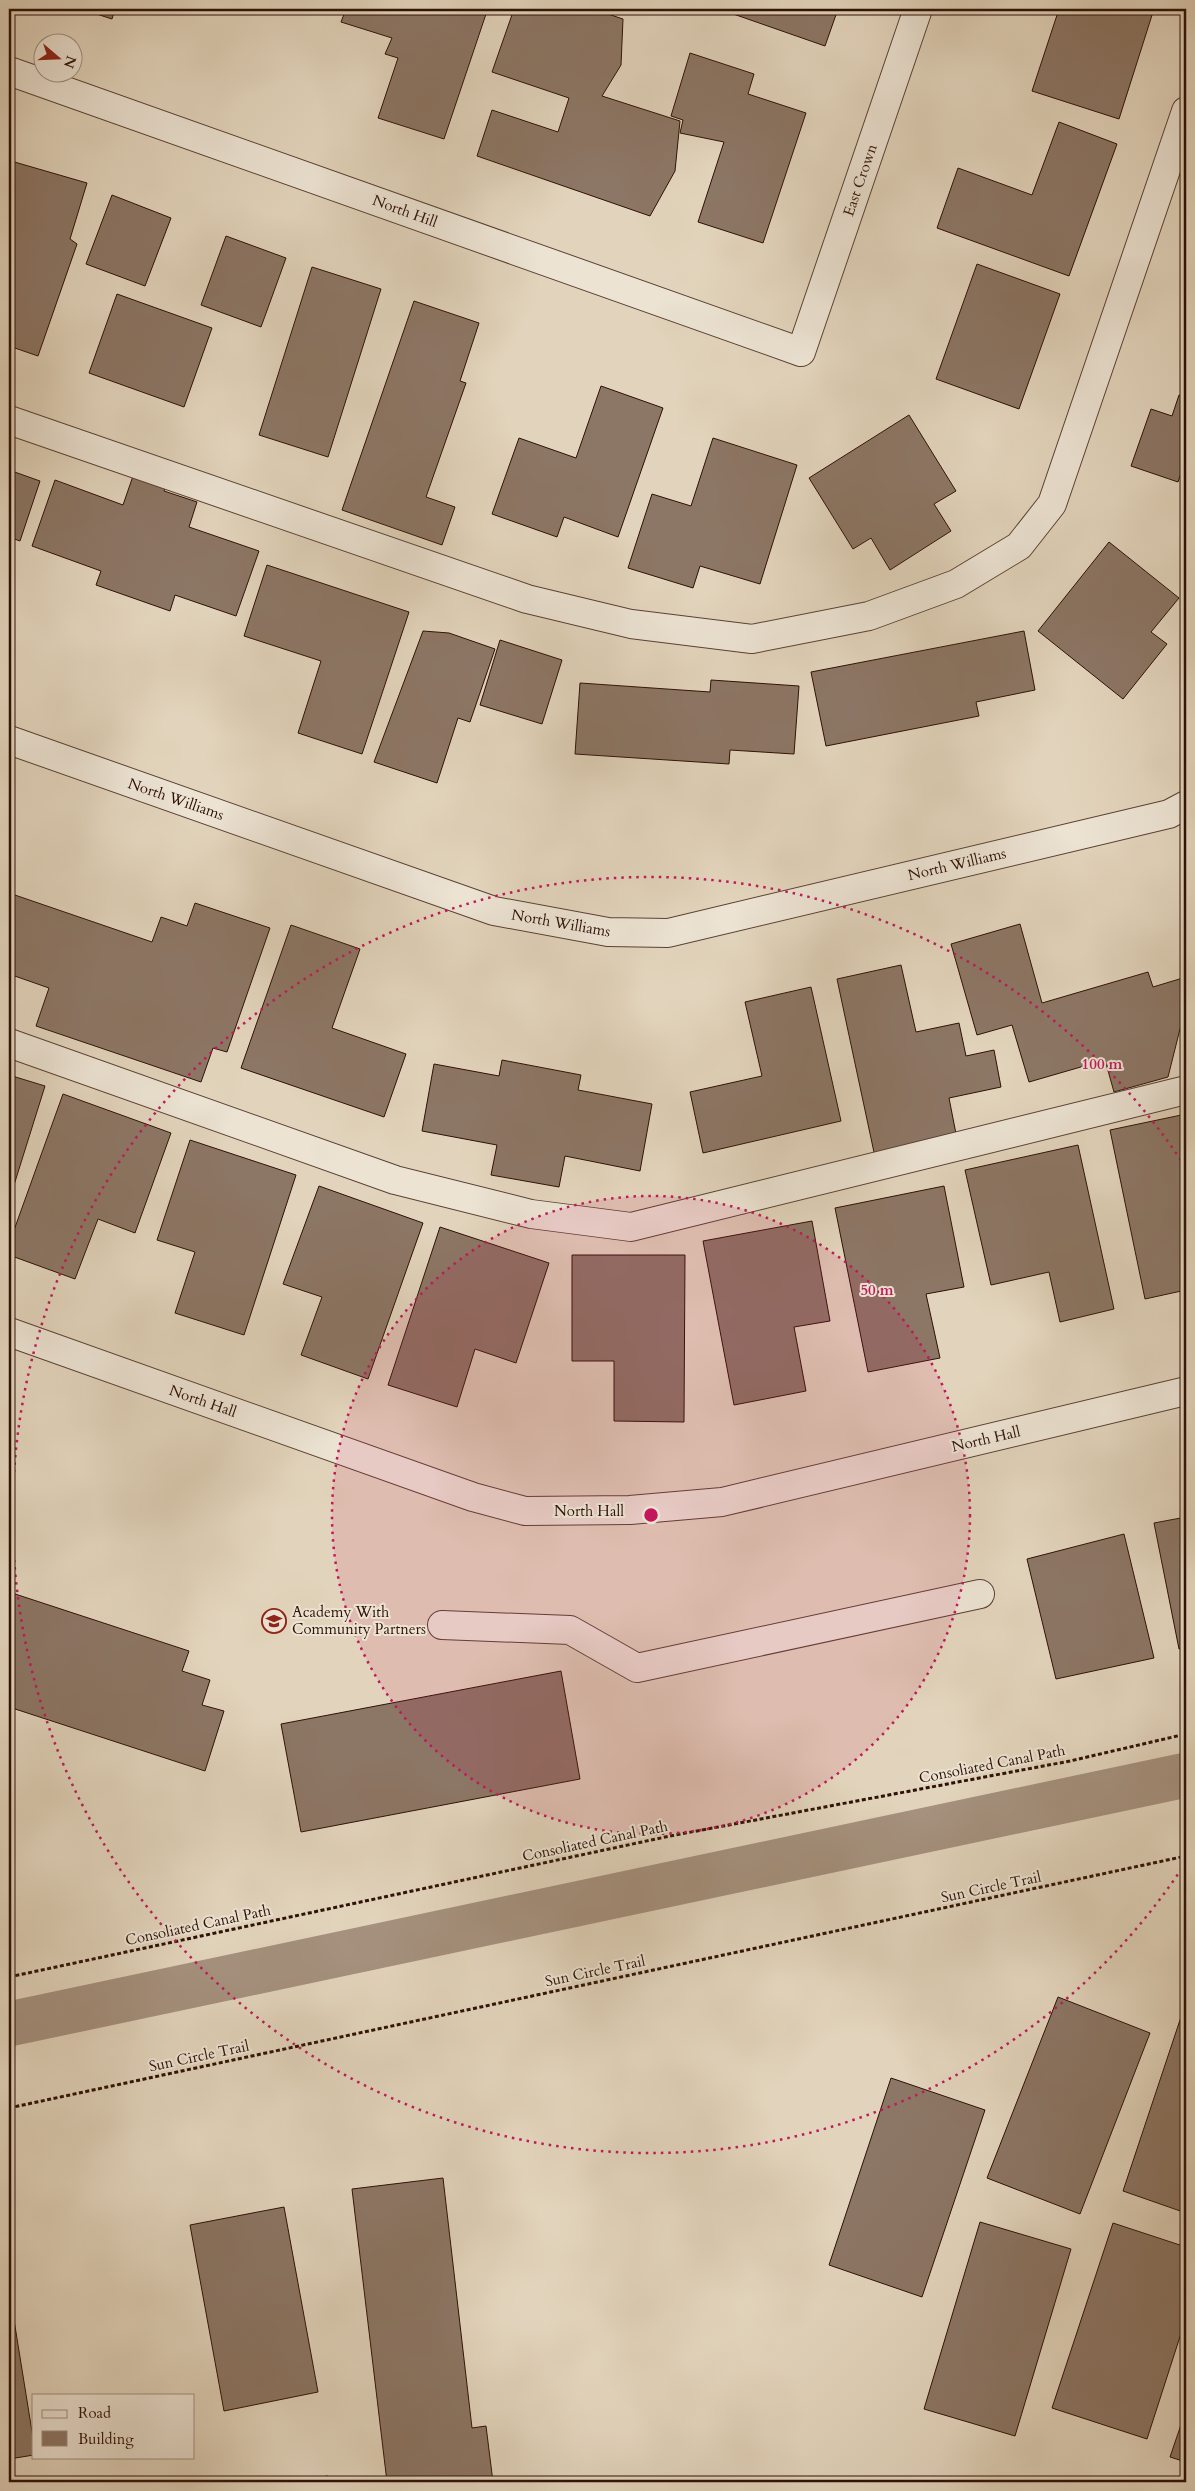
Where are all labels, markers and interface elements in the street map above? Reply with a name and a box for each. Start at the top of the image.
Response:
north arrow [32,32,82,82]
text: N [59,53,81,71]
street label: East Crown [838,141,882,219]
street label: North Hill [370,190,440,232]
street label: North Williams [125,773,227,825]
street label: North Williams [906,843,1008,885]
street label: North Williams [510,904,612,942]
text: 100 m [1082,1054,1123,1074]
text: 50 m [860,1280,894,1300]
street label: North Hall [167,1380,240,1422]
street label: North Hall [950,1421,1023,1457]
street label: North Hall [554,1501,624,1521]
centre of rings [642,1506,660,1524]
place label: Academy With Community Partners [292,1602,426,1639]
school or university icon: Academy With Community Partners [261,1608,287,1634]
street label: Consoliated Canal Path [917,1740,1068,1788]
street label: Consoliated Canal Path [520,1816,670,1866]
street label: Sun Circle Trail [939,1867,1043,1907]
street label: Consoliated Canal Path [123,1900,273,1950]
street label: Sun Circle Trail [543,1951,647,1991]
street label: Sun Circle Trail [147,2036,251,2076]
legend [32,2394,195,2458]
text: Road [78,2403,111,2423]
text: Building [78,2429,134,2449]

